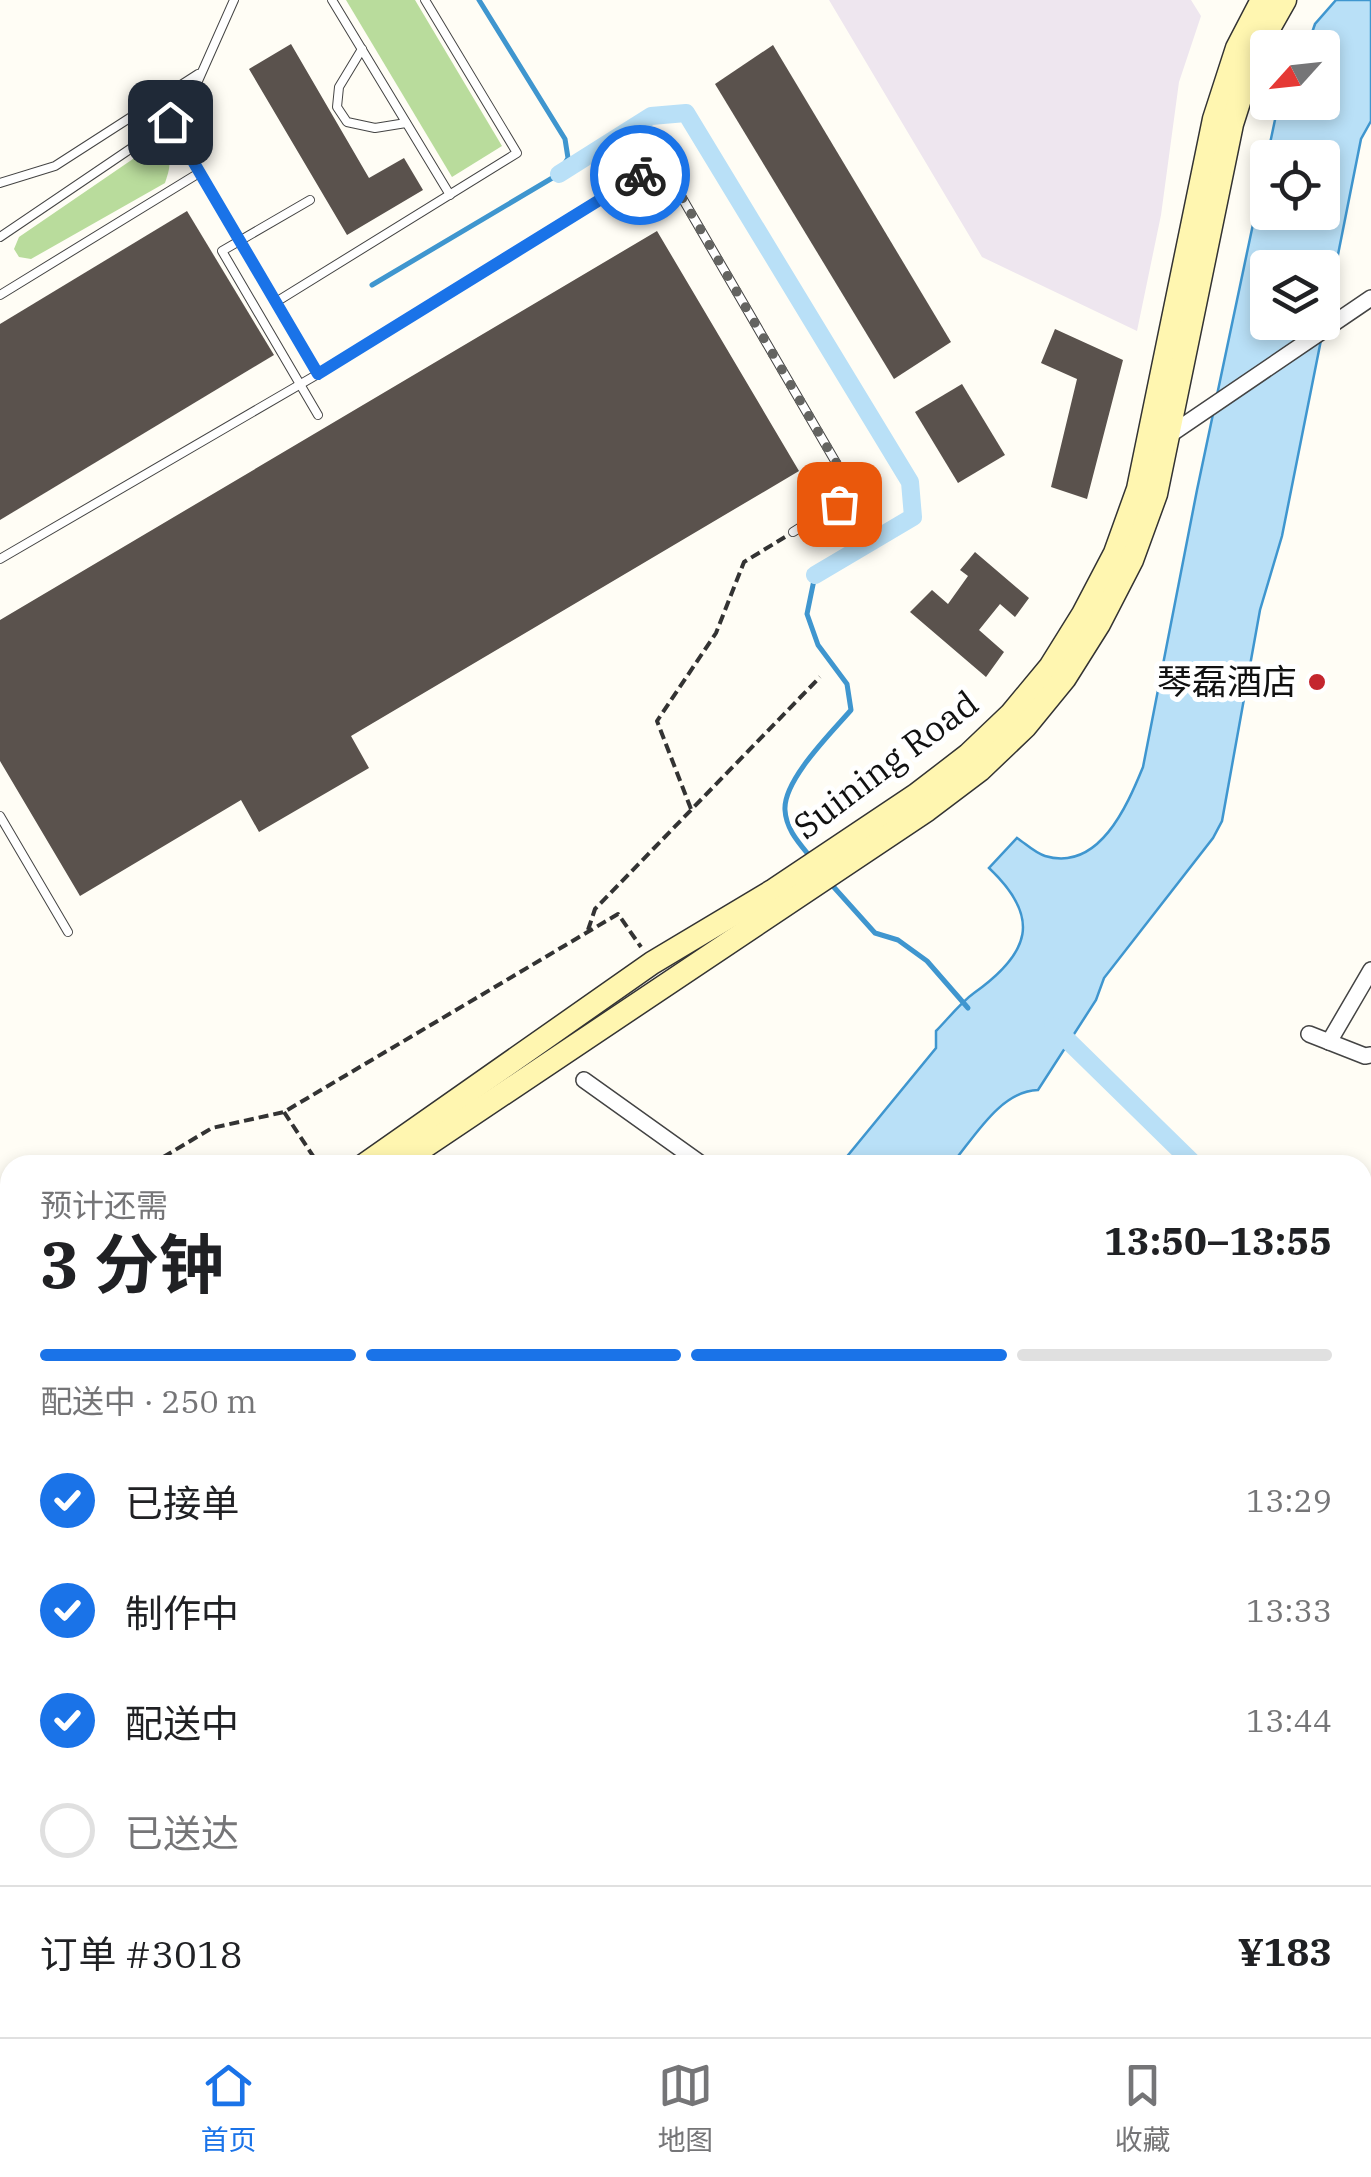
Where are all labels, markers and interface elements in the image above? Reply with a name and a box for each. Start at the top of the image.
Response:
north arrow [1250,30,1340,120]
map controls [1250,30,1340,340]
pin [128,80,213,165]
icon: home [143,95,198,150]
courier [590,125,690,225]
button: locate [1250,140,1340,230]
icon: bike [613,148,668,203]
button: layers [1250,250,1340,340]
pin [797,462,882,547]
icon: bag [812,477,867,532]
place label: 琴磊酒店 [1157,658,1297,704]
marker: 琴磊酒店 [1306,671,1328,693]
street label: Suining Road [784,680,987,849]
text: 预计还需 [40,1184,168,1226]
text: 13:50–13:55 [1104,1216,1332,1265]
text: 3 分钟 [40,1221,224,1306]
text: 配送中 · 250 m [40,1380,257,1422]
icon: check [40,1473,95,1528]
text: 已接单 [125,1478,239,1527]
text: 13:29 [1246,1479,1332,1521]
icon: check [40,1583,95,1638]
text: 制作中 [125,1588,239,1637]
text: 13:33 [1246,1589,1332,1631]
icon: check [40,1693,95,1748]
text: 配送中 [125,1698,239,1747]
text: 13:44 [1246,1699,1332,1741]
text: 已送达 [125,1808,239,1857]
text: ¥183 [1238,1927,1332,1976]
text: 订单 #3018 [40,1929,242,1978]
tab: 首页 [200,2058,257,2158]
tab: 地图 [657,2058,714,2158]
tab: 收藏 [1114,2058,1171,2158]

